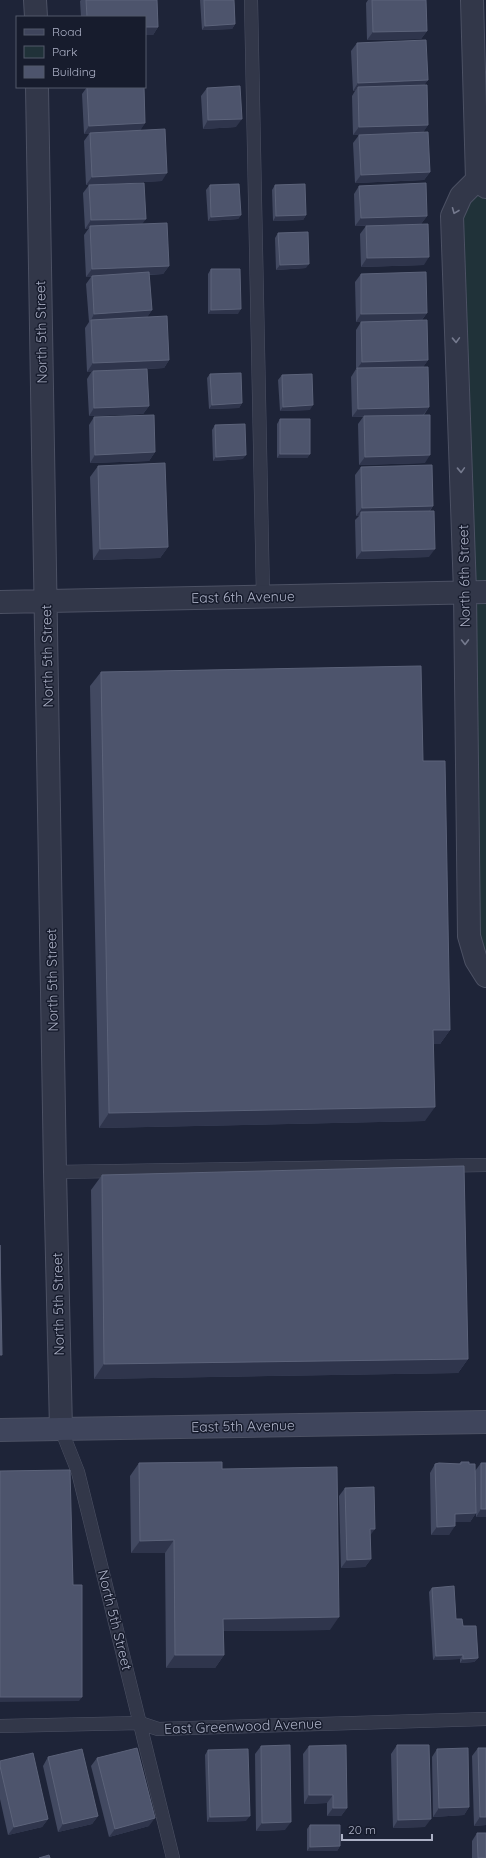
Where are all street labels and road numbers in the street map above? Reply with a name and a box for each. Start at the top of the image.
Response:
street label: North 5th Street [31,280,51,384]
street label: North 6th Street [454,524,474,628]
street label: East 6th Avenue [191,587,295,607]
street label: North 5th Street [37,604,57,708]
street label: North 5th Street [42,928,62,1032]
street label: North 5th Street [48,1252,68,1356]
street label: East 5th Avenue [191,1416,295,1436]
street label: North 5th Street [94,1568,136,1672]
street label: East Greenwood Avenue [164,1714,322,1738]

